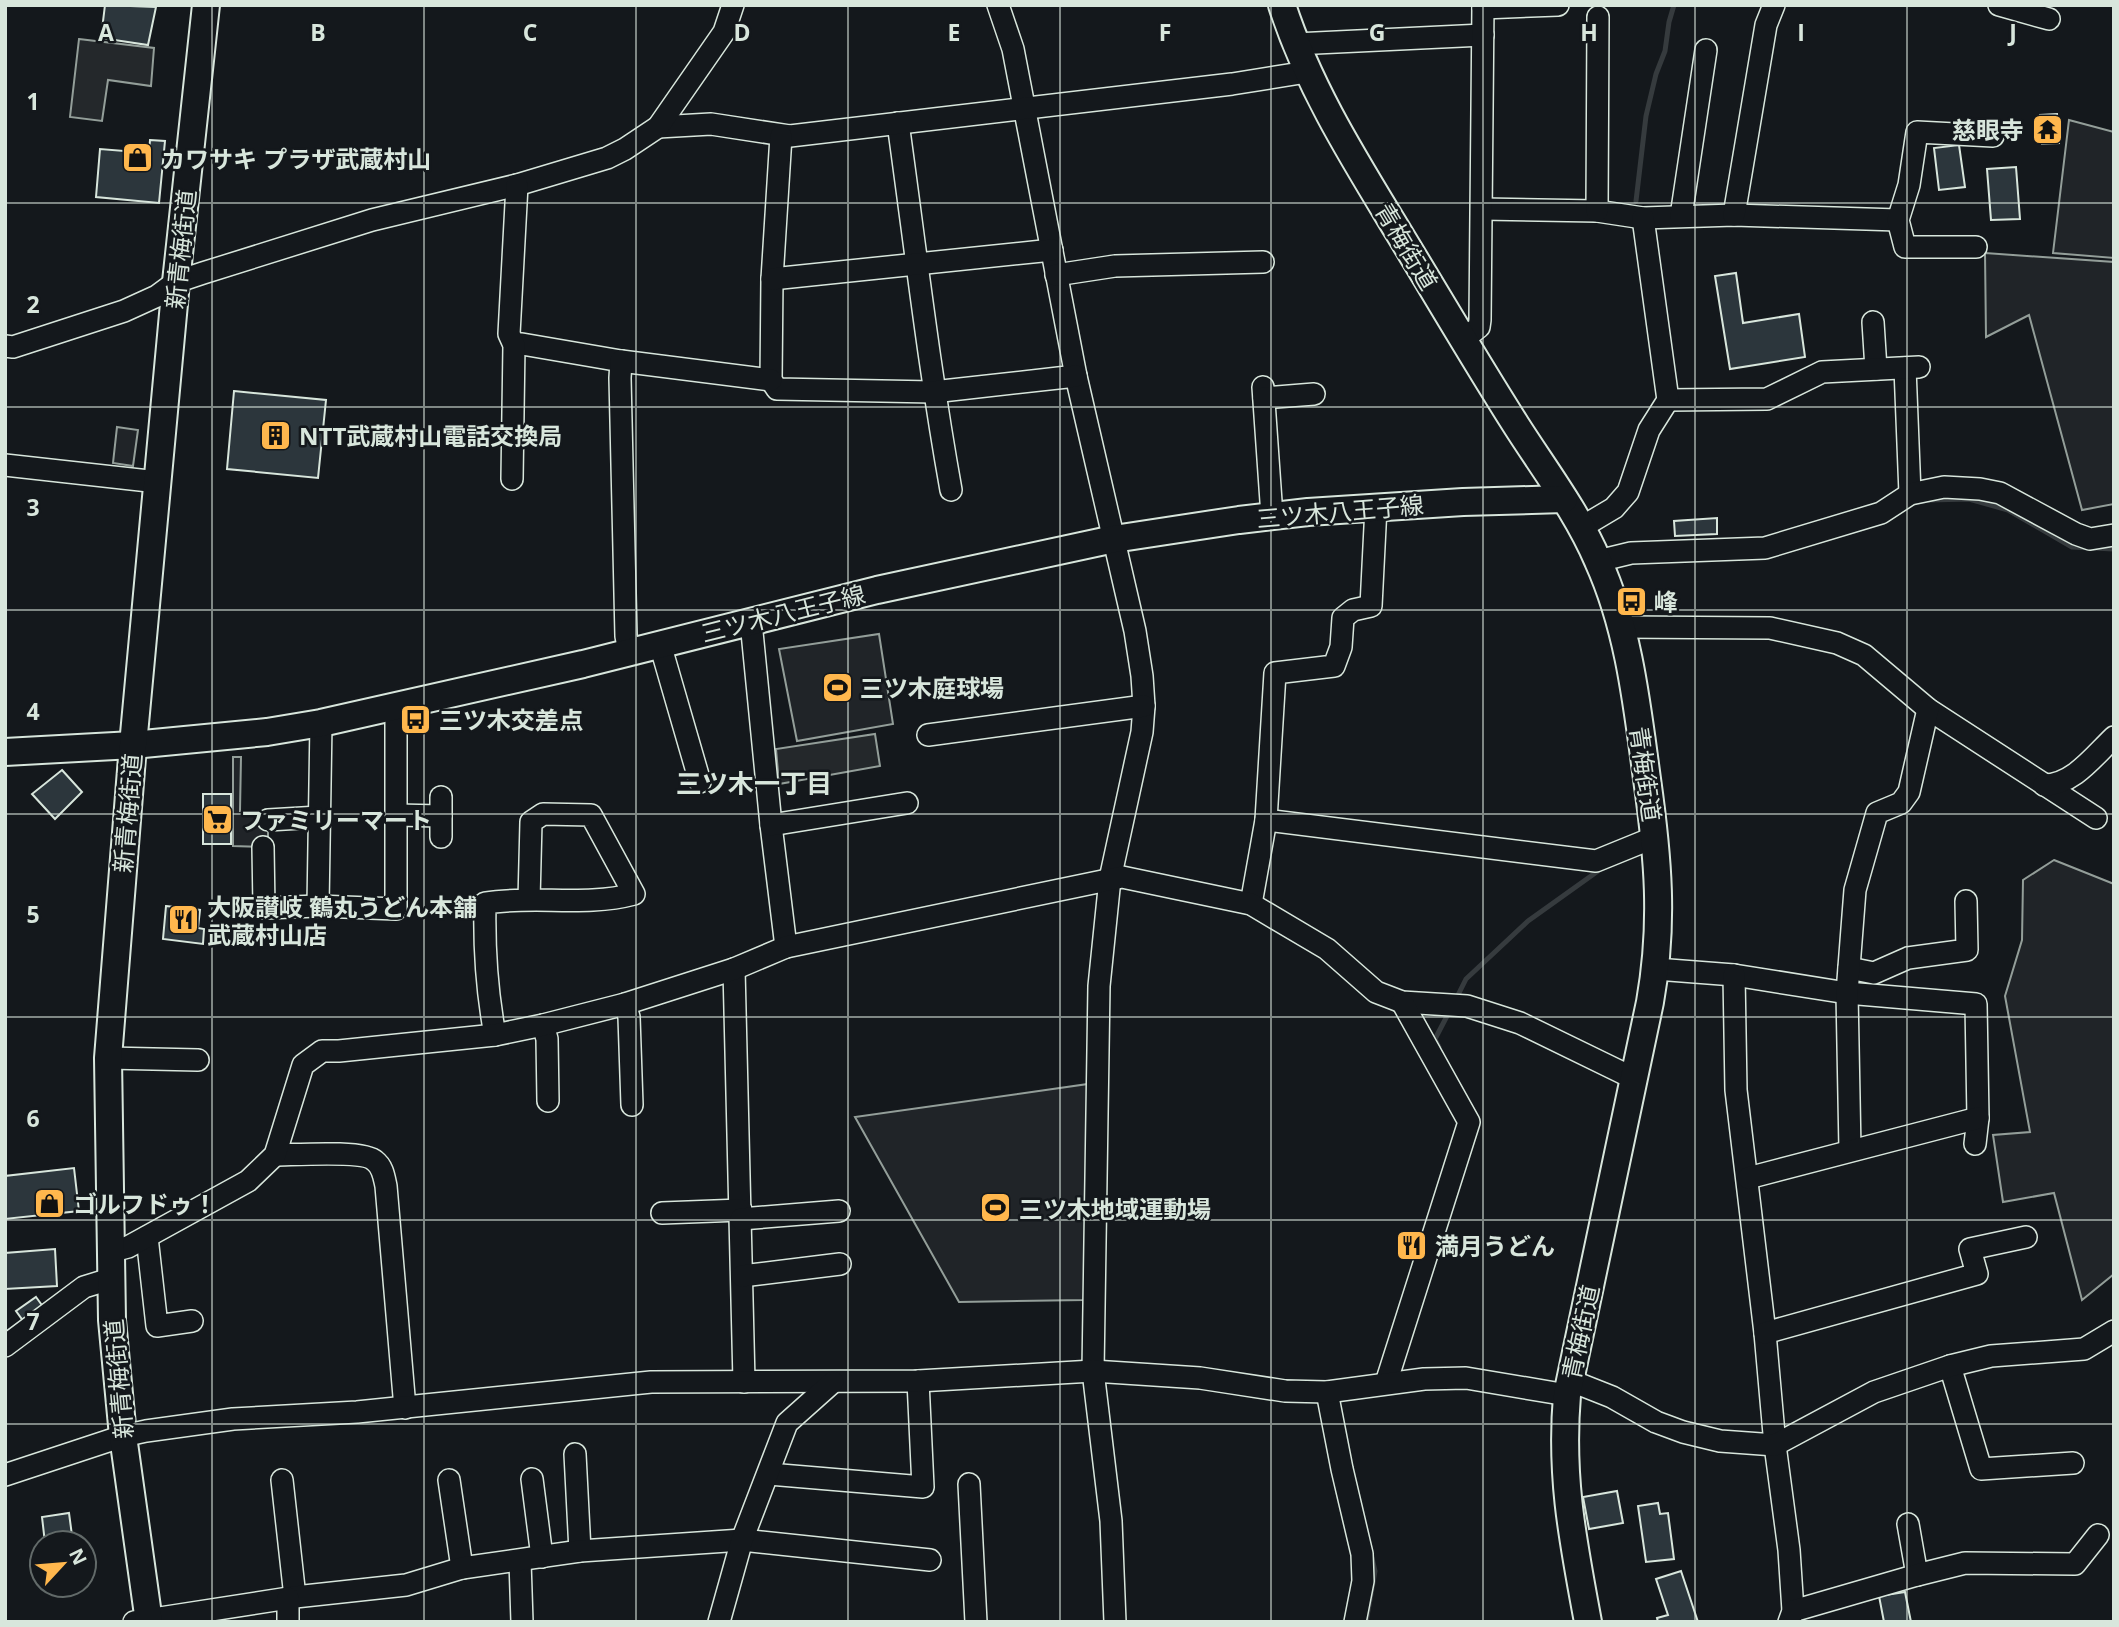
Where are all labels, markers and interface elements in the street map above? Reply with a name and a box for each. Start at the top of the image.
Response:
text: A [98,16,114,48]
text: B [310,16,326,48]
text: C [523,16,537,48]
text: D [733,16,751,48]
text: E [948,16,960,48]
text: F [1159,16,1171,48]
text: G [1369,16,1385,48]
text: H [1580,16,1598,48]
text: I [1797,16,1805,48]
text: J [2007,16,2017,48]
text: 1 [26,85,40,117]
temple icon: 慈眼寺 [2030,112,2064,146]
place label: 慈眼寺 [1952,113,2024,146]
shop icon: カワサキ プラザ武蔵村山 [121,141,155,175]
place label: カワサキ プラザ武蔵村山 [161,142,431,175]
street label: 新青梅街道 [157,188,203,310]
street label: 青梅街道 [1368,196,1446,296]
text: 2 [26,288,40,320]
building icon: NTT武蔵村山電話交換局 [259,418,293,452]
place label: NTT武蔵村山電話交換局 [299,419,562,452]
street label: 三ツ木八王子線 [1255,487,1425,535]
text: 3 [26,491,40,523]
street label: 三ツ木八王子線 [698,577,868,649]
bus stop icon: 峰 [1614,584,1648,618]
place label: 峰 [1654,585,1678,618]
sports icon: 三ツ木庭球場 [820,670,854,704]
place label: 三ツ木庭球場 [860,671,1004,704]
text: 4 [26,695,40,727]
bus stop icon: 三ツ木交差点 [399,702,433,736]
place label: 三ツ木交差点 [439,703,583,736]
street label: 青梅街道 [1623,724,1669,824]
street label: 新青梅街道 [105,752,149,874]
district label: 三ツ木一丁目 [676,765,832,801]
supermarket icon: ファミリーマート [200,802,234,836]
place label: ファミリーマート [240,803,432,836]
place label: 大阪讃岐 鶴丸うどん本舗 武蔵村山店 [207,890,477,951]
text: 5 [26,898,40,930]
restaurant icon: 大阪讃岐 鶴丸うどん本舗 武蔵村山店 [167,903,201,937]
text: 6 [26,1102,40,1134]
shop icon: ゴルフドゥ！ [33,1186,67,1220]
place label: ゴルフドゥ！ [73,1187,217,1220]
sports icon: 三ツ木地域運動場 [979,1191,1013,1225]
place label: 三ツ木地域運動場 [1019,1192,1211,1225]
restaurant icon: 満月うどん [1395,1228,1429,1262]
place label: 満月うどん [1435,1229,1555,1262]
street label: 青梅街道 [1554,1282,1606,1382]
text: 7 [26,1305,40,1337]
street label: 新青梅街道 [96,1318,140,1440]
north arrow [28,1529,98,1599]
text: N [63,1544,93,1569]

